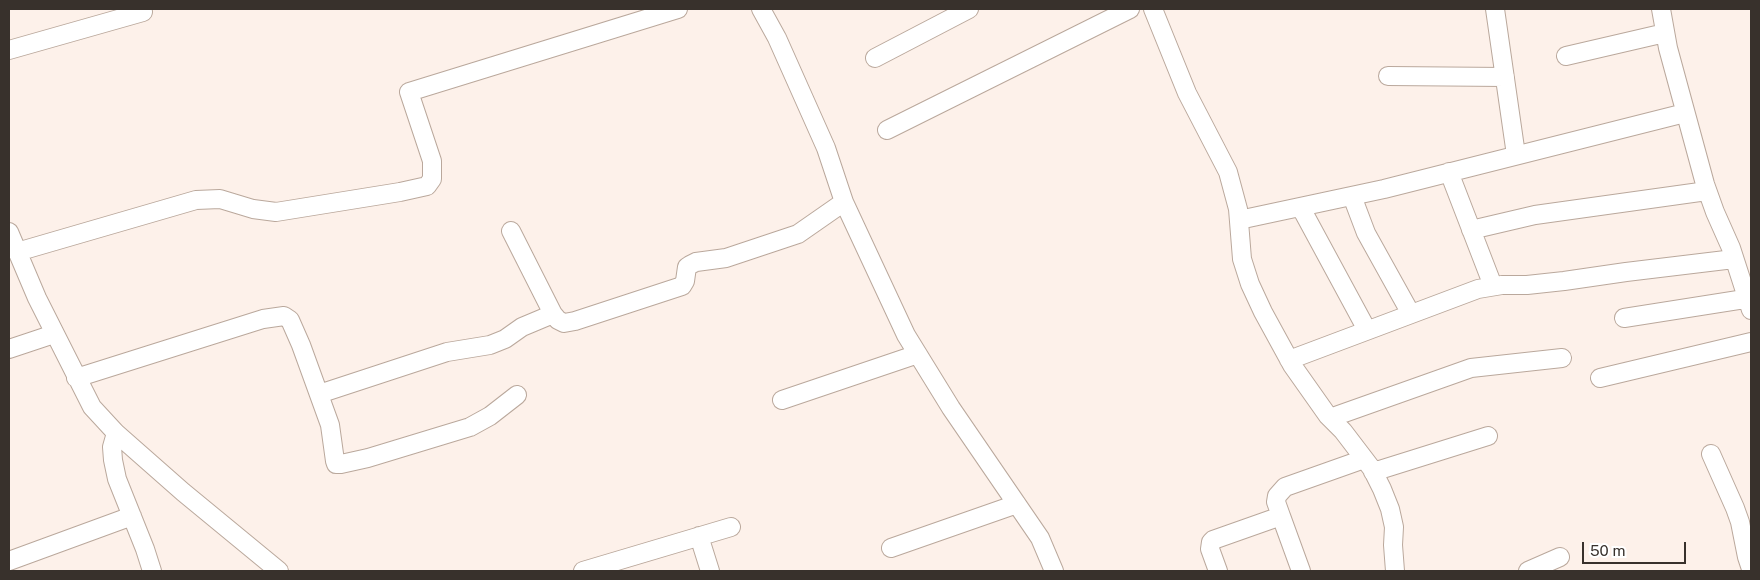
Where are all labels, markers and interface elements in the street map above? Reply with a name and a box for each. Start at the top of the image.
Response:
scale bar [1585,532,1689,564]
text: 50 m [1590,542,1625,559]

